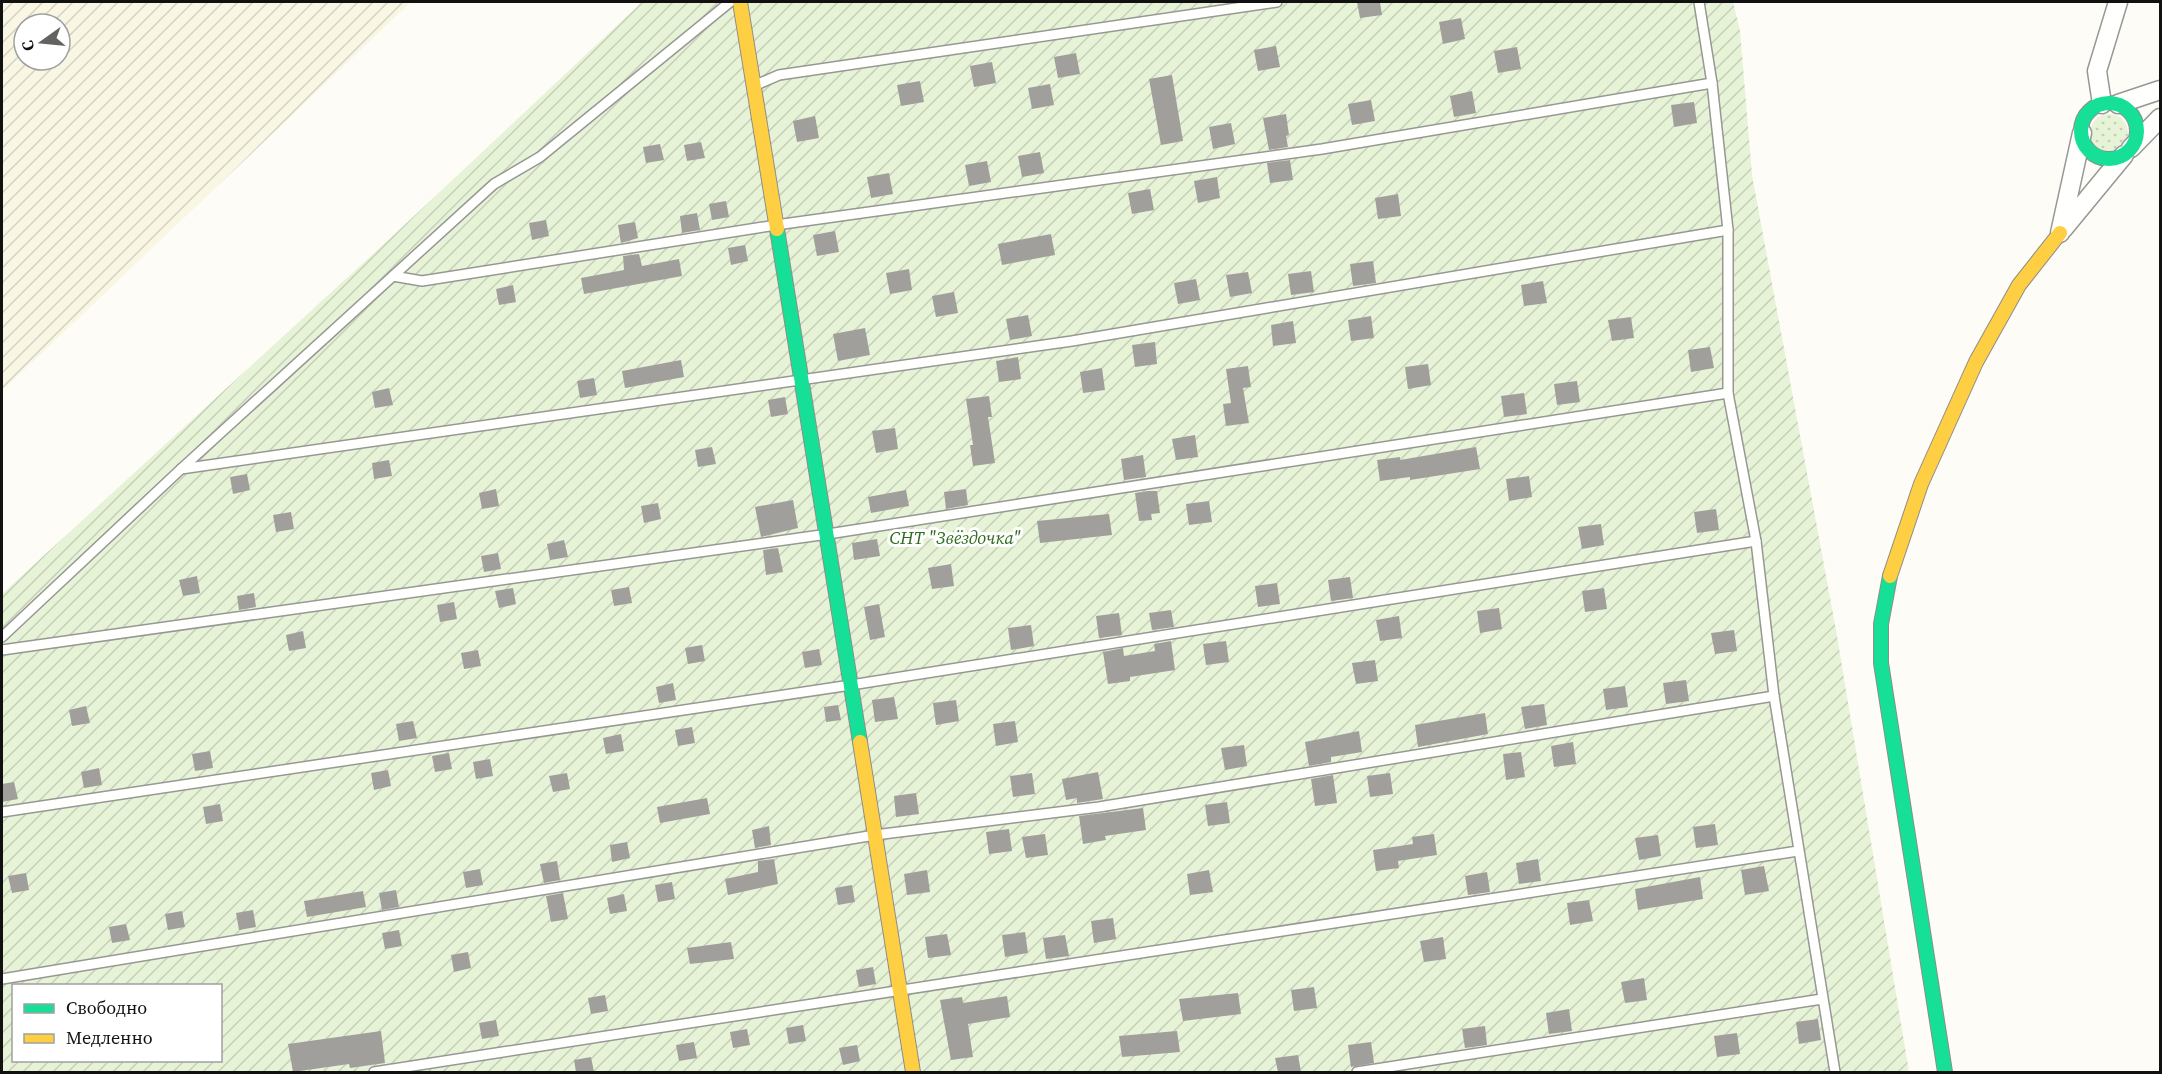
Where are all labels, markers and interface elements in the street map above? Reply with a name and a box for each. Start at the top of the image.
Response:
north arrow [12,12,72,72]
text: С [16,38,39,54]
park label: СНТ "Звёздочка" [889,525,1021,550]
legend [12,984,222,1062]
text: Свободно [66,995,147,1020]
text: Медленно [66,1025,153,1050]

